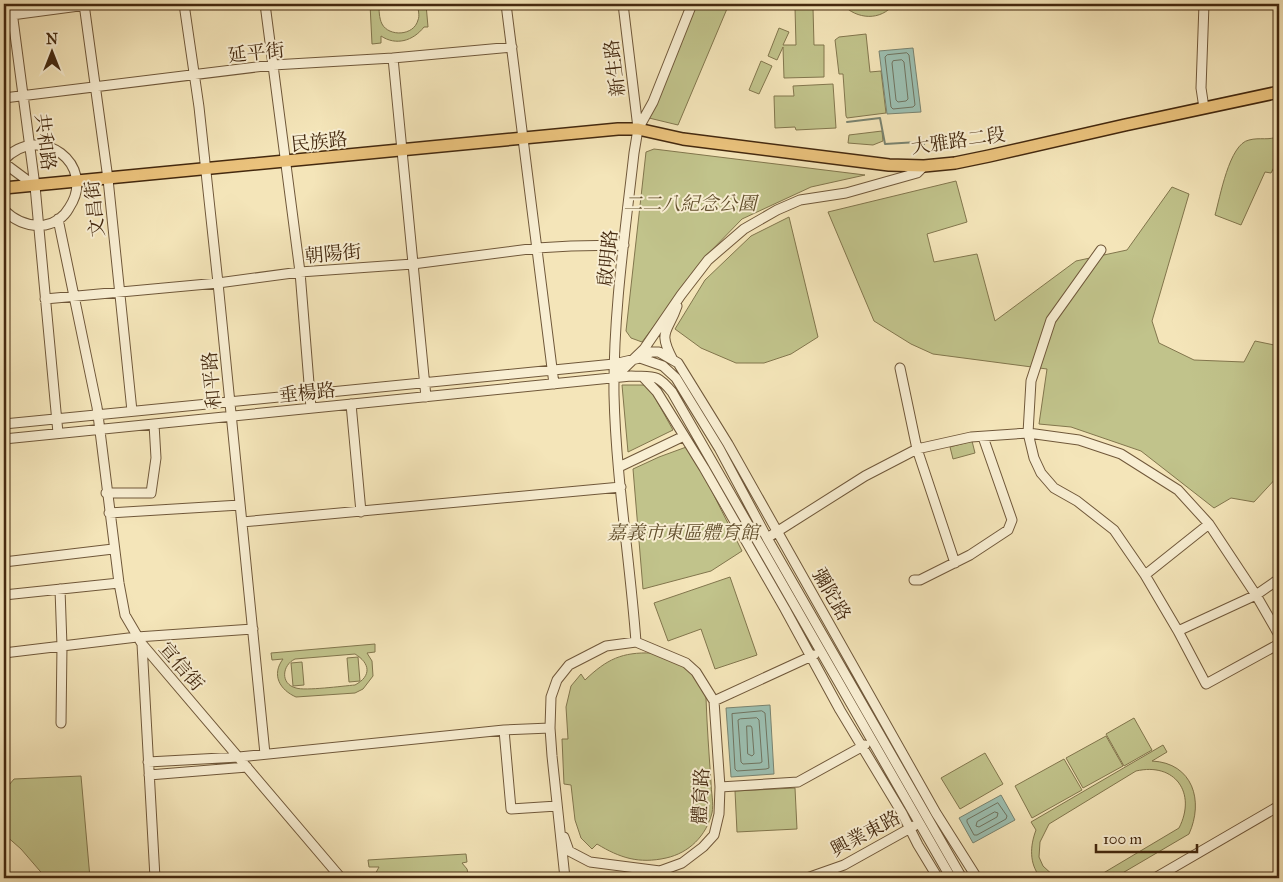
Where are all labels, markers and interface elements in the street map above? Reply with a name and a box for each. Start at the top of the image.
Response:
north arrow [28,28,78,78]
text: N [46,31,58,48]
street label: 延平街 [226,38,286,67]
street label: 新生路 [600,38,629,98]
street label: 共和路 [31,112,60,172]
street label: 大雅路二段 [909,122,1007,158]
street label: 民族路 [289,127,349,156]
street label: 文昌街 [80,179,109,239]
park label: 二二八紀念公園 [623,192,759,215]
street label: 啟明路 [593,228,622,288]
street label: 朝陽街 [304,240,362,267]
street label: 和平路 [198,351,225,409]
street label: 垂楊路 [277,378,337,407]
park label: 嘉義市東區體育館 [607,521,762,544]
street label: 彌陀路 [807,564,856,625]
street label: 宣信街 [154,637,209,695]
street label: 體育路 [688,767,713,825]
street label: 興業東路 [826,805,904,861]
scale bar [1096,822,1197,854]
text: 100 m [1103,830,1143,848]

